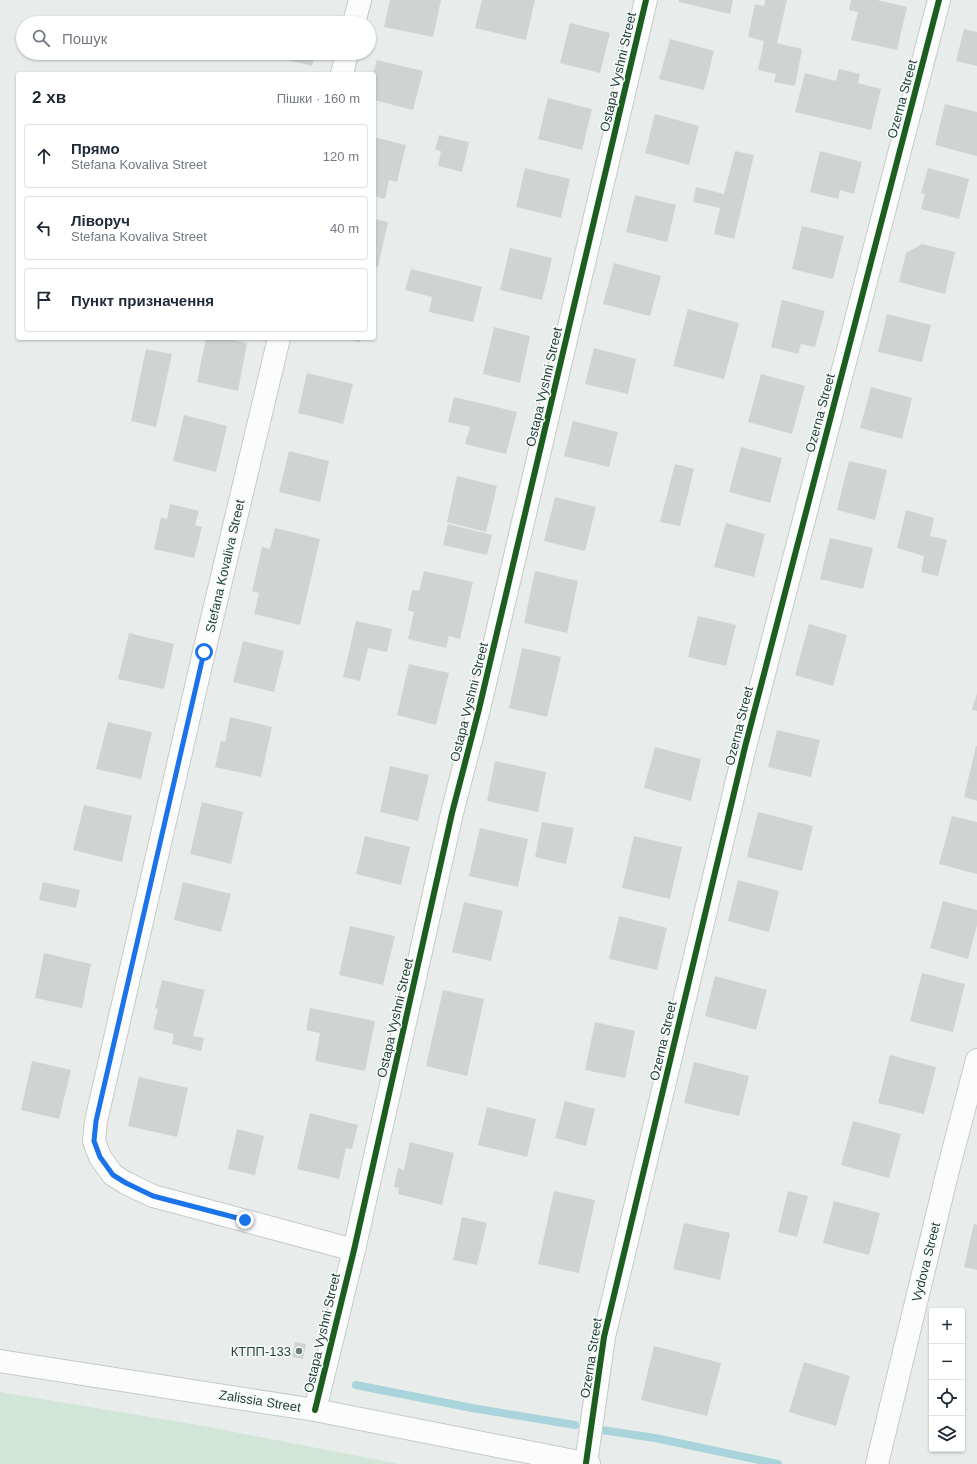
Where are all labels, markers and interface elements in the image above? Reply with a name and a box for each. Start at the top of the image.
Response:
street label: Ostapa Vyshni Street [597,10,639,133]
search box [16,16,376,60]
icon: search [30,27,52,49]
text: Пошук [62,30,107,47]
street label: Ozerna Street [884,58,920,140]
text: 2 хв [32,88,66,107]
text: Пішки · 160 m [277,91,360,106]
text: Прямо [71,140,120,157]
icon: ahead [33,145,55,167]
text: 120 m [323,149,359,164]
text: Stefana Kovaliva Street [71,157,207,172]
text: Ліворуч [71,212,130,229]
icon: left [33,217,55,239]
text: 40 m [330,221,359,236]
text: Stefana Kovaliva Street [71,229,207,244]
icon: arrive [33,289,55,311]
text: Пункт призначення [71,292,214,309]
street label: Ostapa Vyshni Street [523,325,565,448]
street label: Ozerna Street [802,372,838,454]
street label: Stefana Kovaliva Street [202,498,248,634]
street label: Ostapa Vyshni Street [447,640,491,763]
route start [195,643,213,661]
street label: Ozerna Street [722,685,756,767]
street label: Ostapa Vyshni Street [374,956,416,1079]
street label: Ozerna Street [647,1000,679,1082]
route end [236,1211,254,1229]
street label: Vydova Street [909,1220,943,1303]
street label: Ostapa Vyshni Street [301,1271,343,1394]
map controls [929,1308,965,1452]
button: + [929,1308,965,1344]
street label: Ozerna Street [577,1316,605,1399]
place label: КТПП-133 [231,1344,291,1359]
button: − [929,1344,965,1380]
marker: КТПП-133 [294,1346,304,1356]
button: locate [929,1380,965,1416]
street label: Zalissia Street [218,1387,302,1415]
button: layers [929,1416,965,1452]

